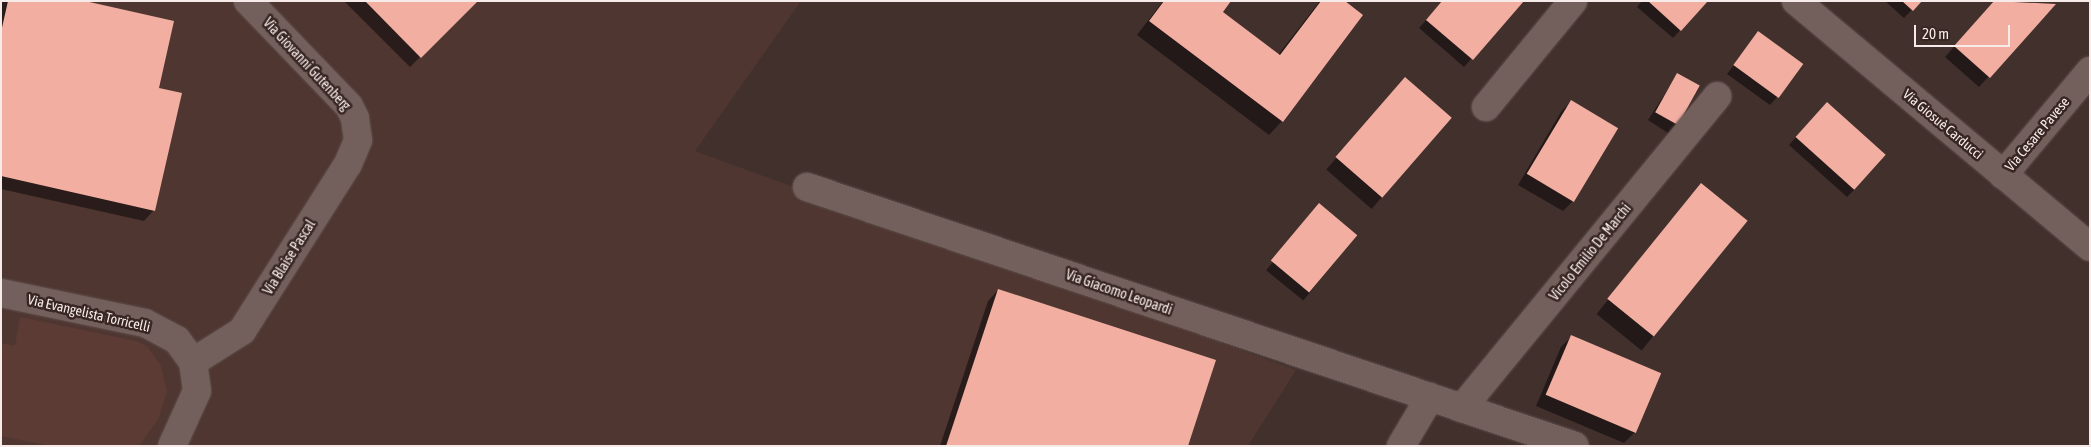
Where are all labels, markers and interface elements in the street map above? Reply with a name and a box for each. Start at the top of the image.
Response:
street label: Via Giovanni Gutenberg [260,14,354,114]
scale bar [1916,15,2012,47]
text: 20 m [1922,25,1949,42]
street label: Via Giosuè Carducci [1899,86,1987,162]
street label: Via Cesare Pavese [2001,94,2073,174]
street label: Vicolo Emilio De Marchi [1546,200,1634,304]
street label: Via Blaise Pascal [259,216,319,298]
street label: Via Giacomo Leopardi [1064,266,1174,318]
street label: Via Evangelista Torricelli [26,291,152,335]

